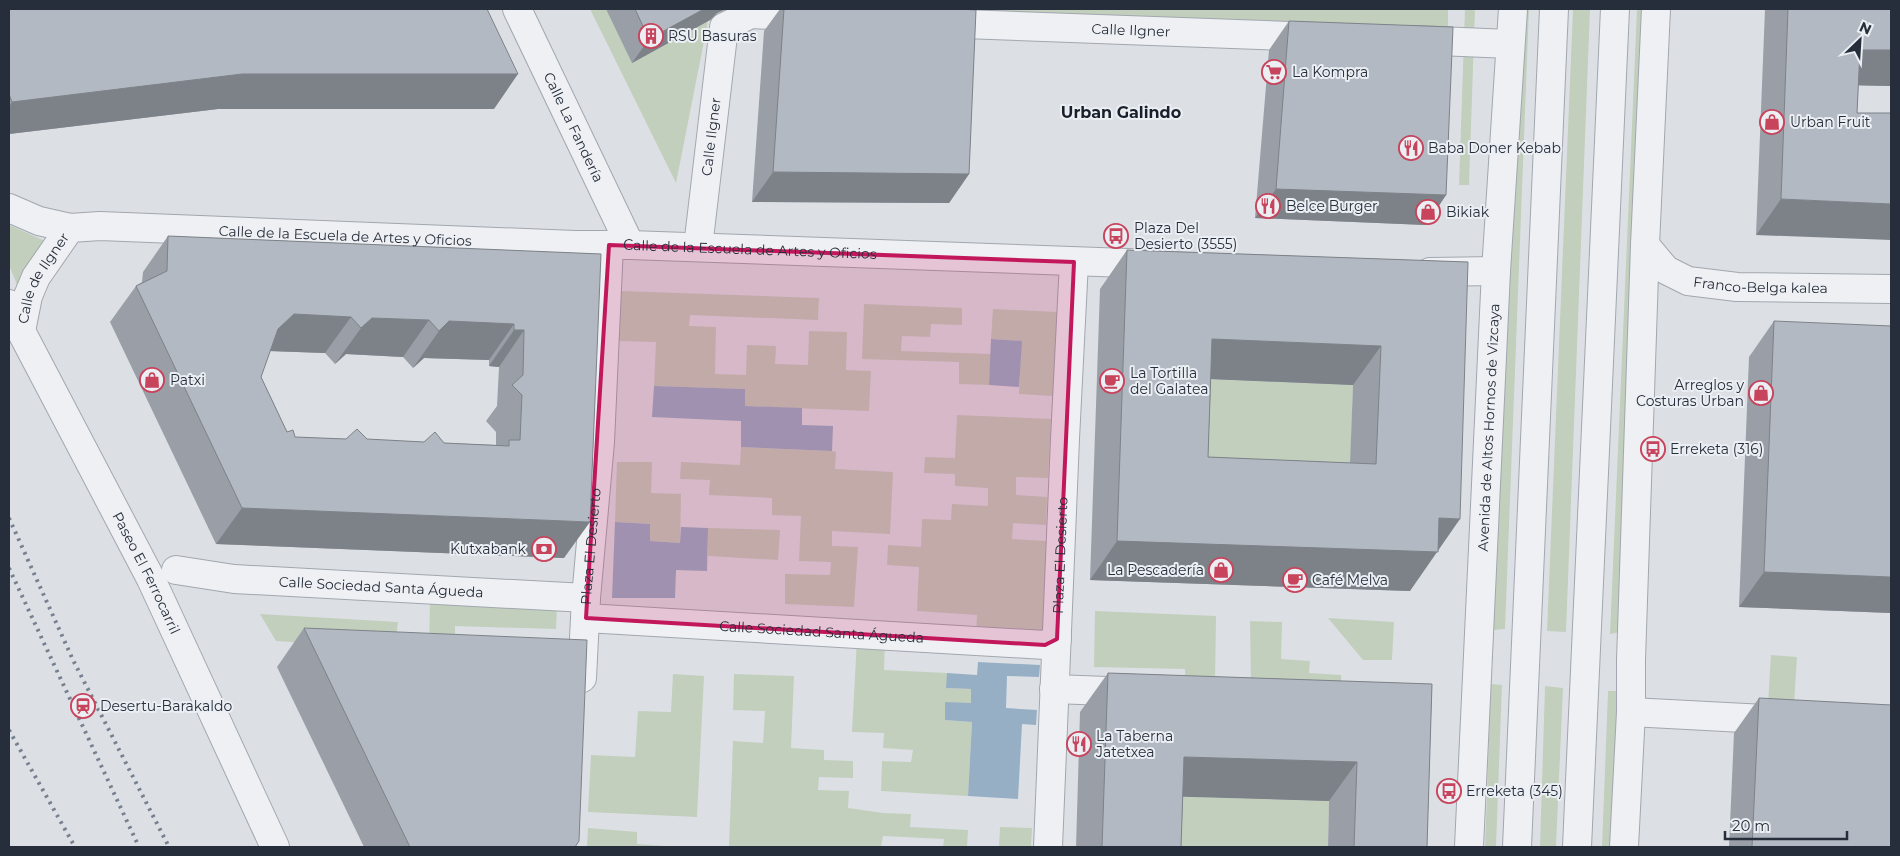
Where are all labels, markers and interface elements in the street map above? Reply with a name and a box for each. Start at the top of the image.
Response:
north arrow [1835,15,1885,65]
text: N [1857,18,1874,39]
street label: Calle Ilgner [1091,20,1171,41]
building icon: RSU Basuras [638,23,664,49]
place label: RSU Basuras [668,27,757,45]
supermarket icon: La Kompra [1261,59,1287,85]
place label: La Kompra [1292,63,1368,81]
street label: Calle La Fandería [540,69,608,185]
street label: Calle Ilgner [697,96,725,177]
district label: Urban Galindo [1061,103,1181,122]
shop icon: Urban Fruit [1759,109,1785,135]
place label: Urban Fruit [1790,113,1871,131]
restaurant icon: Baba Doner Kebab [1398,135,1424,161]
place label: Baba Doner Kebab [1428,139,1561,157]
restaurant icon: Belce Burger [1255,193,1281,219]
place label: Belce Burger [1286,197,1378,215]
shop icon: Bikiak [1415,199,1441,225]
place label: Bikiak [1446,203,1490,221]
place label: Plaza Del Desierto (3555) [1134,219,1237,253]
street label: Calle de la Escuela de Artes y Oficios [218,222,472,250]
bus stop icon: Plaza Del Desierto (3555) [1103,223,1129,249]
street label: Calle de Ilgner [14,229,73,325]
street label: Calle de la Escuela de Artes y Oficios [623,236,877,263]
street label: Franco-Belga kalea [1692,273,1828,297]
street label: Avenida de Altos Hornos de Vizcaya [1474,303,1503,552]
place label: La Tortilla del Galatea [1130,364,1208,398]
shop icon: Patxi [139,367,165,393]
cafe icon: La Tortilla del Galatea [1099,368,1125,394]
place label: Patxi [170,371,205,389]
place label: Arreglos y Costuras Urban [1636,376,1744,410]
shop icon: Arreglos y Costuras Urban [1748,380,1774,406]
bus stop icon: Erreketa (316) [1640,436,1666,462]
place label: Erreketa (316) [1670,440,1763,458]
street label: Plaza El Desierto [577,487,605,605]
street label: Plaza El Desierto [1049,496,1072,614]
street label: Paseo El Ferrocarril [108,509,184,637]
bank icon: Kutxabank [531,536,557,562]
place label: Kutxabank [450,540,527,558]
shop icon: La Pescadería [1208,557,1234,583]
place label: La Pescadería [1107,561,1204,579]
cafe icon: Café Melva [1282,567,1308,593]
place label: Café Melva [1312,571,1388,589]
street label: Calle Sociedad Santa Águeda [278,572,484,601]
street label: Calle Sociedad Santa Águeda [719,617,924,647]
station icon: Desertu-Barakaldo [70,693,96,719]
place label: Desertu-Barakaldo [100,697,232,715]
place label: La Taberna Jatetxea [1095,727,1173,761]
restaurant icon: La Taberna Jatetxea [1066,731,1092,757]
bus stop icon: Erreketa (345) [1436,778,1462,804]
place label: Erreketa (345) [1466,782,1563,800]
scale bar [1725,808,1848,840]
text: 20 m [1732,816,1770,835]

